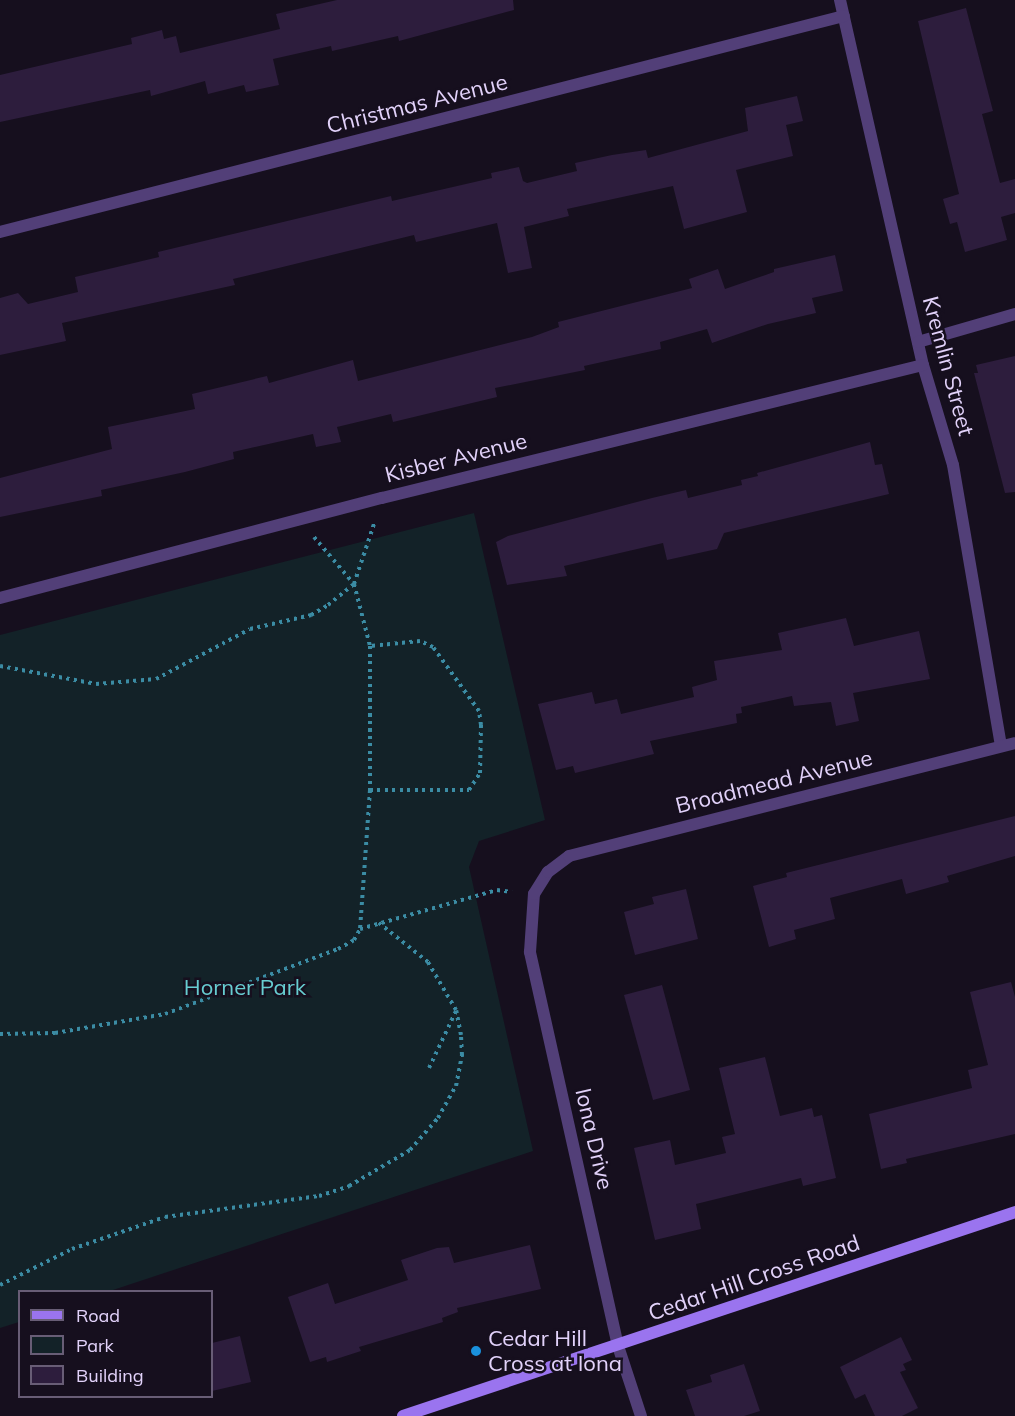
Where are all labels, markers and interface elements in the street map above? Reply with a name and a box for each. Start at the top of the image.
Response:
street label: Christmas Avenue [324,69,510,139]
street label: Kremlin Street [917,294,979,438]
street label: Kisber Avenue [382,428,530,488]
street label: Broadmead Avenue [673,745,875,819]
park label: Horner Park [184,975,306,1001]
street label: Iona Drive [570,1086,618,1192]
street label: Cedar Hill Cross Road [645,1229,863,1327]
legend [18,1290,213,1398]
text: Road [76,1304,120,1327]
place label: Cedar Hill Cross at Iona [488,1325,622,1376]
text: Park [76,1334,114,1357]
marker: Cedar Hill Cross at Iona [469,1344,483,1358]
text: Building [76,1364,144,1387]

